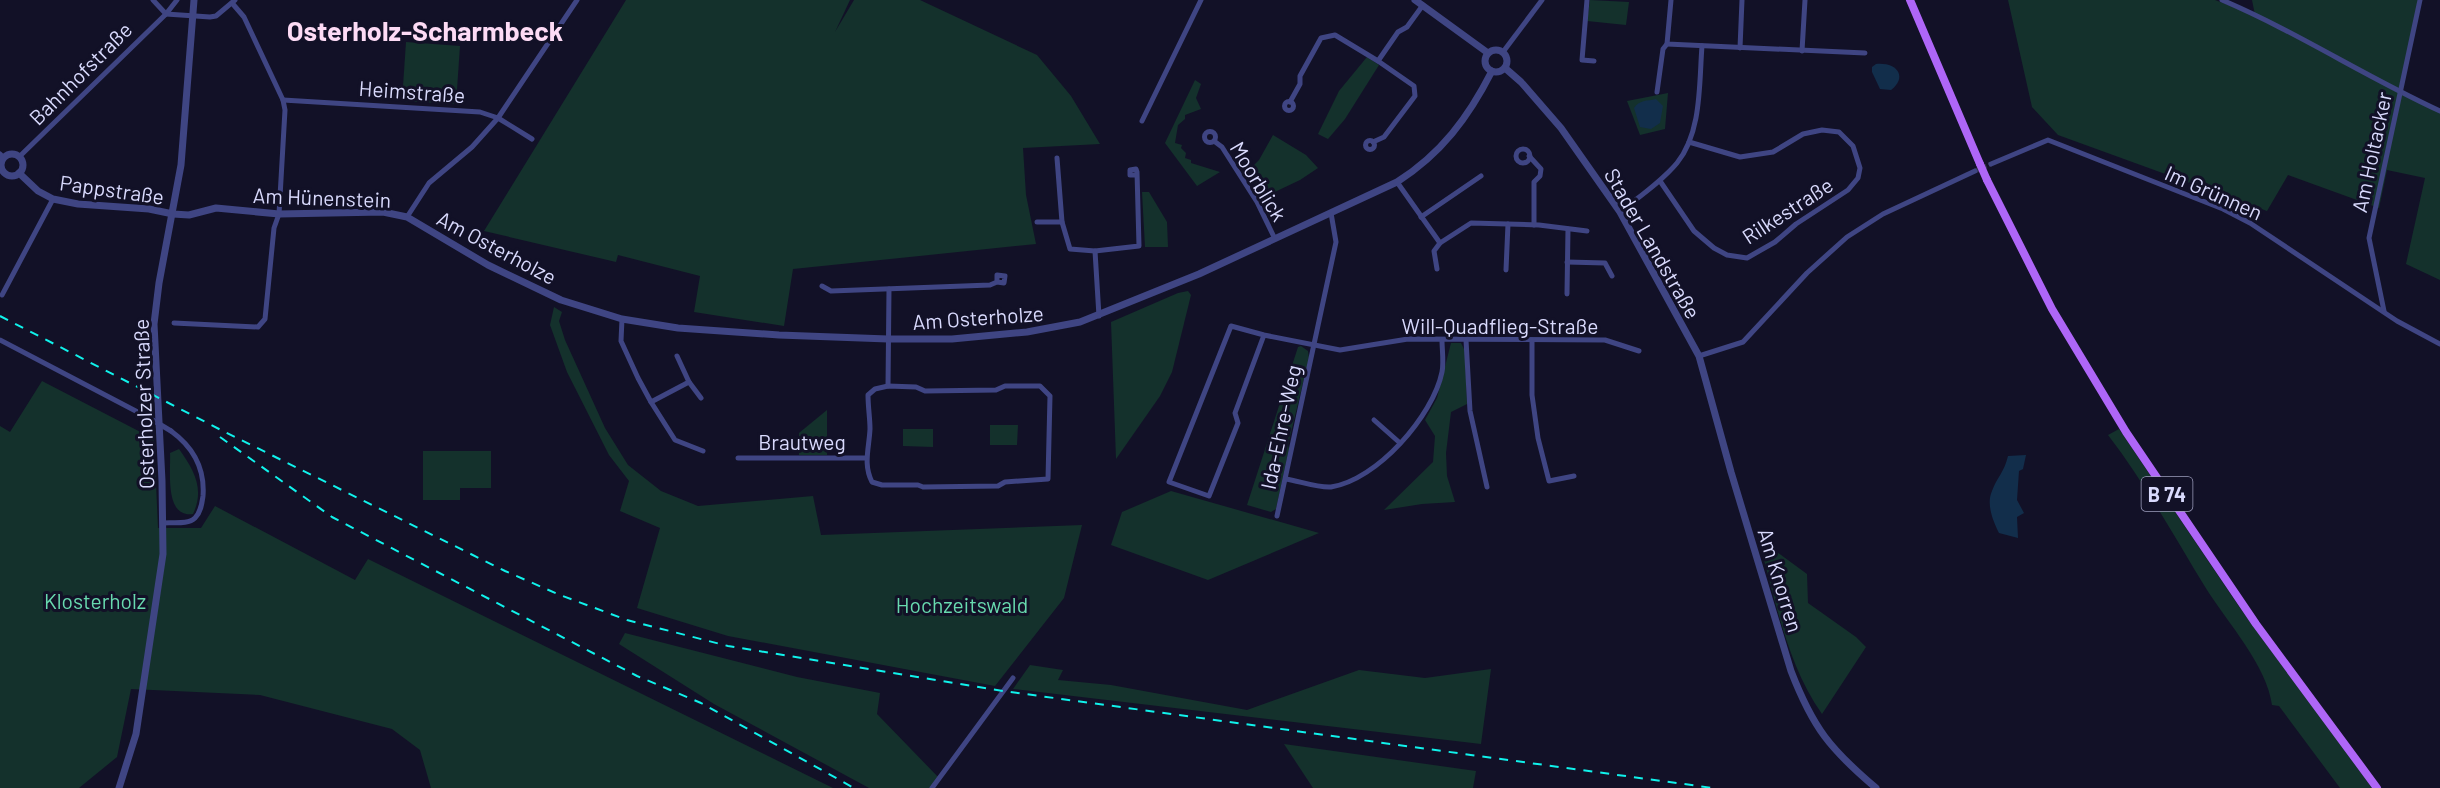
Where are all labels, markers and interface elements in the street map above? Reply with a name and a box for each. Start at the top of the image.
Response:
district label: Osterholz-Scharmbeck [287,14,563,46]
street label: Bahnhofstraße [23,16,137,130]
street label: Heimstraße [358,75,466,107]
street label: Am Holtacker [2346,89,2396,215]
street label: Moorblick [1225,137,1293,225]
street label: Im Grünnen [2161,159,2267,225]
street label: Stader Landstraße [1600,163,1706,323]
street label: Pappstraße [58,169,166,209]
street label: Rilkestraße [1737,171,1837,249]
street label: Am Hünenstein [252,182,392,212]
street label: Am Osterholze [433,205,561,289]
street label: Am Osterholze [911,300,1045,334]
street label: Will-Quadflieg-Straße [1402,313,1598,338]
street label: Osterholzer Straße [128,318,158,490]
street label: Ida-Ehre-Weg [1255,362,1305,492]
street label: Brautweg [758,429,846,454]
road number: B 74 [2142,477,2192,511]
street label: Am Knorren [1753,525,1809,635]
park label: Klosterholz [44,588,146,613]
park label: Hochzeitswald [896,592,1028,617]

